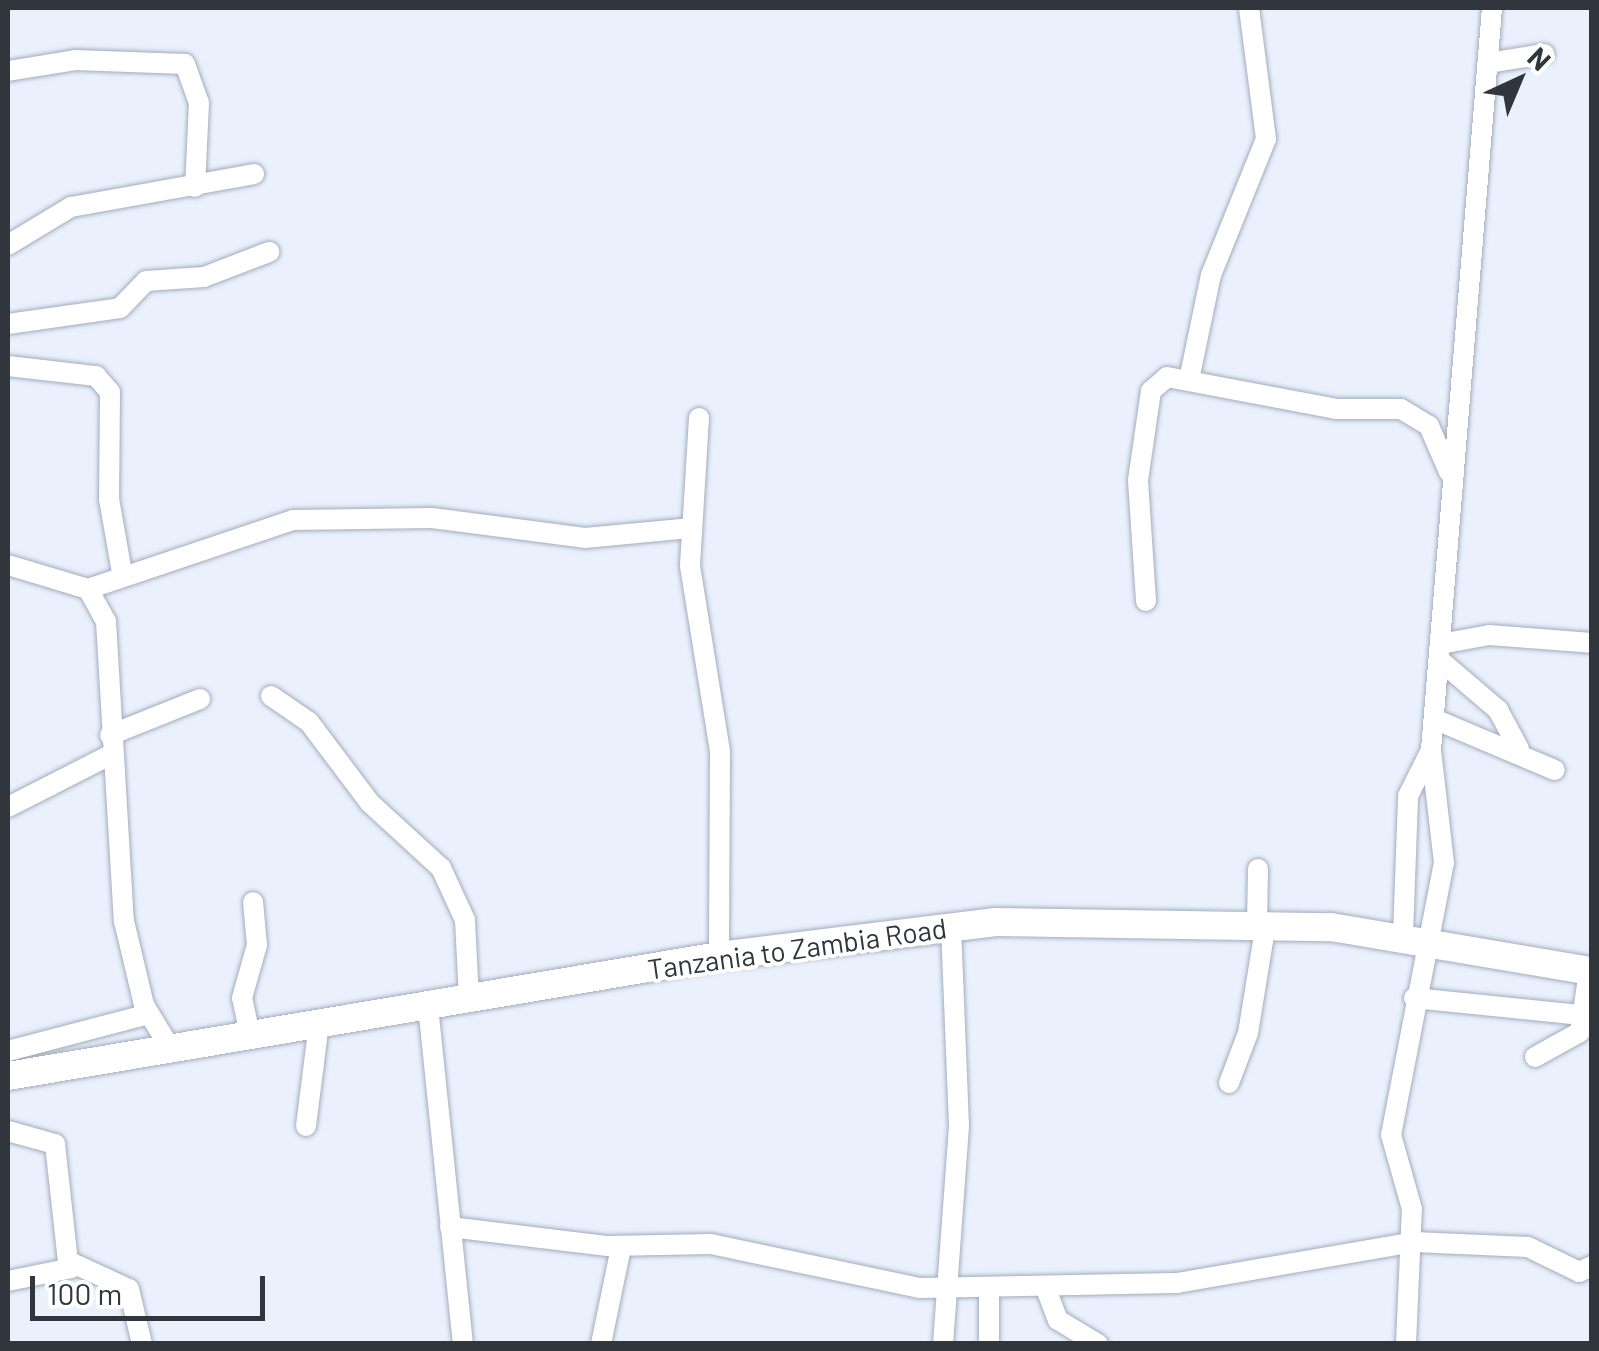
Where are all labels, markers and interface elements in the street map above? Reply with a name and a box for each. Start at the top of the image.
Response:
north arrow [1469,30,1569,130]
text: N [1521,40,1558,77]
street label: Tanzania to Zambia Road [645,910,949,986]
scale bar [35,1256,270,1318]
text: 100 m [47,1275,122,1311]

